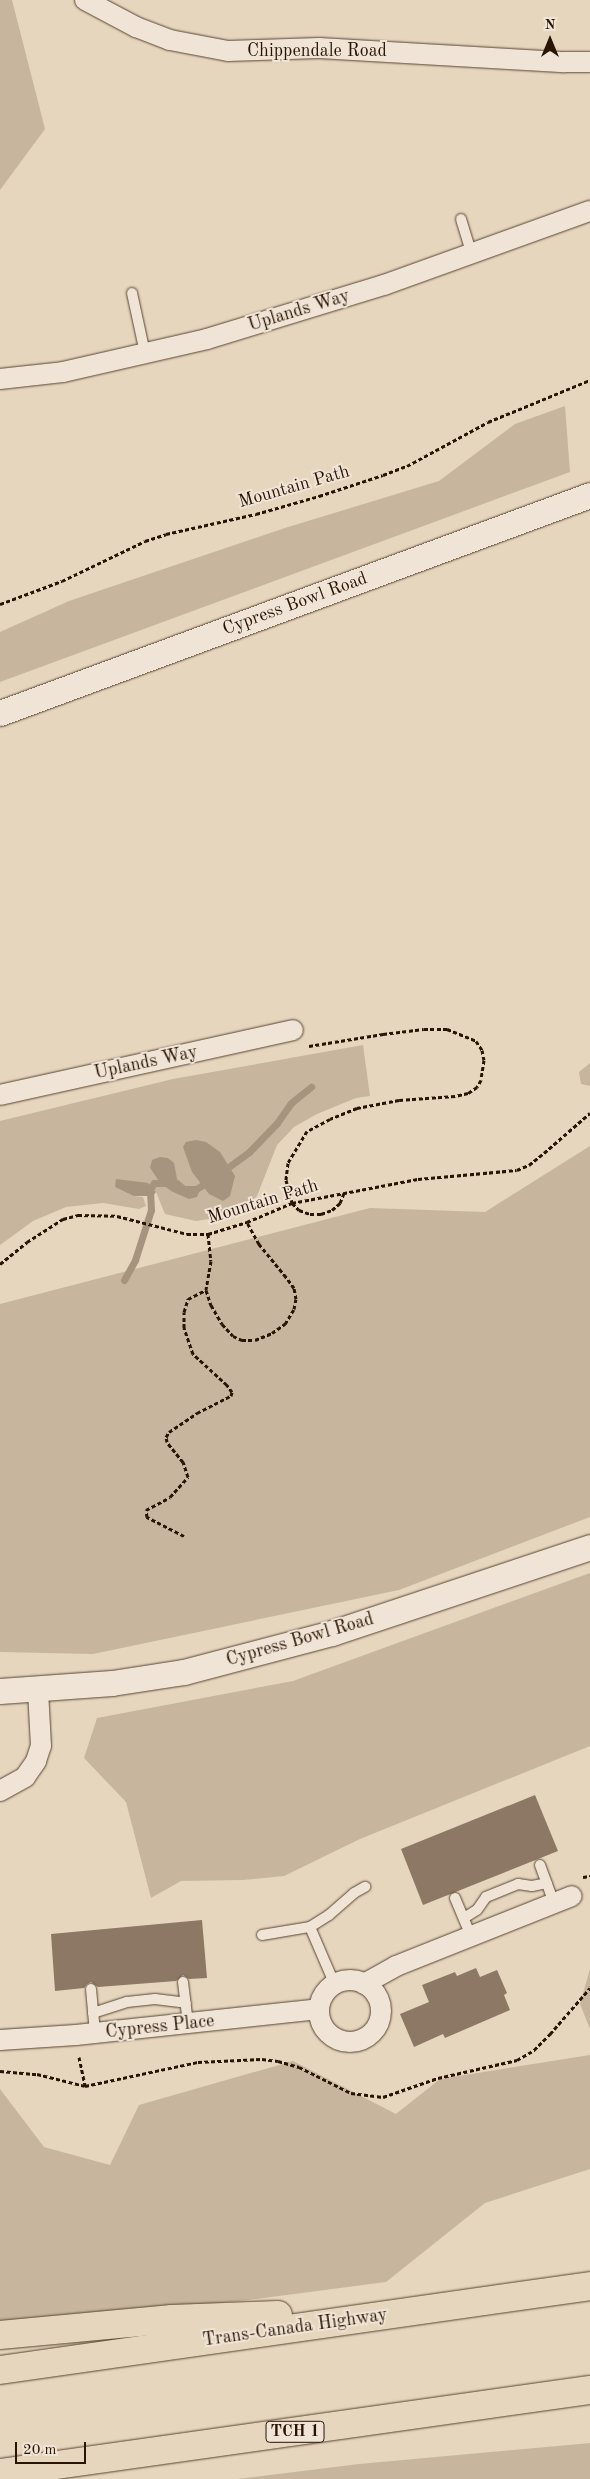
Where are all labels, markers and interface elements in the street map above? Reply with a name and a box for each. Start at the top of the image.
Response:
north arrow [525,15,575,65]
text: N [545,18,555,32]
street label: Chippendale Road [247,40,387,62]
street label: Uplands Way [246,285,352,337]
street label: Mountain Path [236,461,352,513]
street label: Cypress Bowl Road [220,568,370,640]
street label: Uplands Way [92,1042,200,1084]
street label: Mountain Path [205,1175,321,1229]
street label: Cypress Bowl Road [224,1609,376,1671]
street label: Cypress Place [104,2011,216,2043]
street label: Trans-Canada Highway [201,2304,389,2352]
road number: TCH 1 [265,2418,325,2446]
scale bar [18,2432,89,2464]
text: 20 m [23,2443,57,2458]

